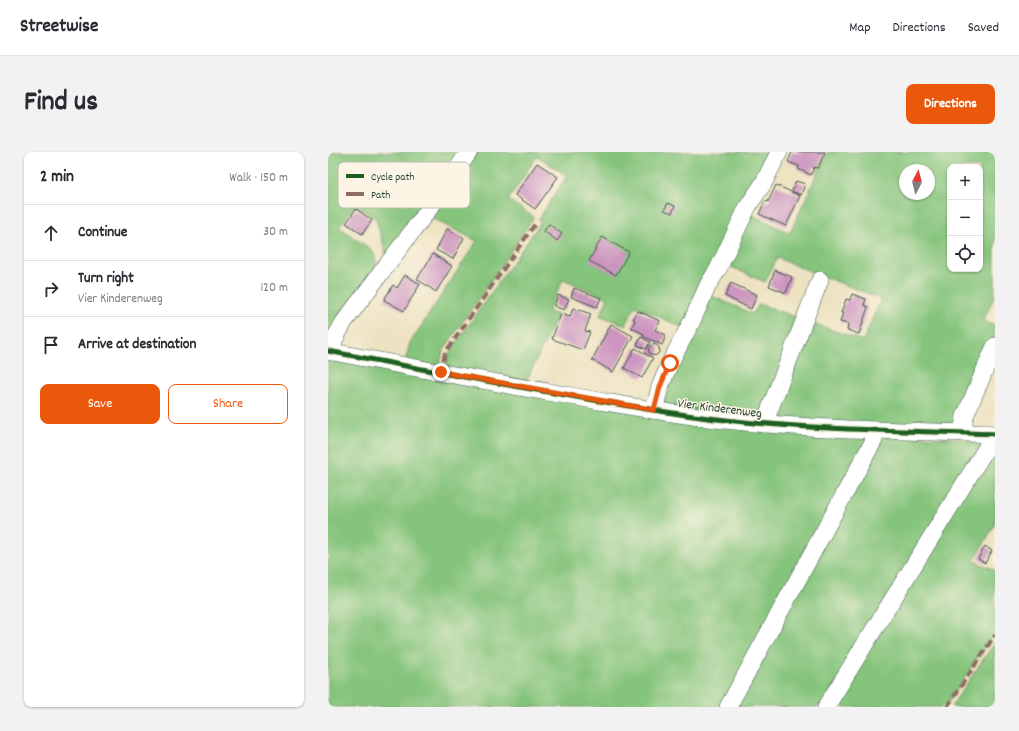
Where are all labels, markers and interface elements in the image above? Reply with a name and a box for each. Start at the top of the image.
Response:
text: Streetwise [20,14,98,41]
text: Map [849,18,871,38]
text: Directions [893,18,946,38]
text: Saved [968,18,999,38]
text: Find us [24,84,98,124]
button: Directions [906,84,995,124]
legend [338,162,470,208]
north arrow [899,164,935,200]
map controls [947,164,983,272]
button: + [947,164,983,200]
text: 2 min [40,166,74,190]
text: Walk · 150 m [229,169,288,188]
text: Cycle path [371,170,415,186]
text: Path [371,188,390,204]
button: − [947,200,983,236]
icon: ahead [40,222,62,244]
text: Continue [78,222,127,244]
text: 30 m [263,223,288,242]
button: locate [947,236,983,272]
text: Turn right [78,268,134,290]
icon: right [40,278,62,300]
text: 120 m [260,279,288,298]
text: Vier Kinderenweg [78,290,163,309]
icon: arrive [40,334,62,356]
text: Arrive at destination [78,334,196,356]
route start [661,354,679,372]
route end [432,363,450,381]
button: Save [40,384,160,424]
button: Share [168,384,288,424]
street label: Vier Kinderenweg [677,395,763,424]

